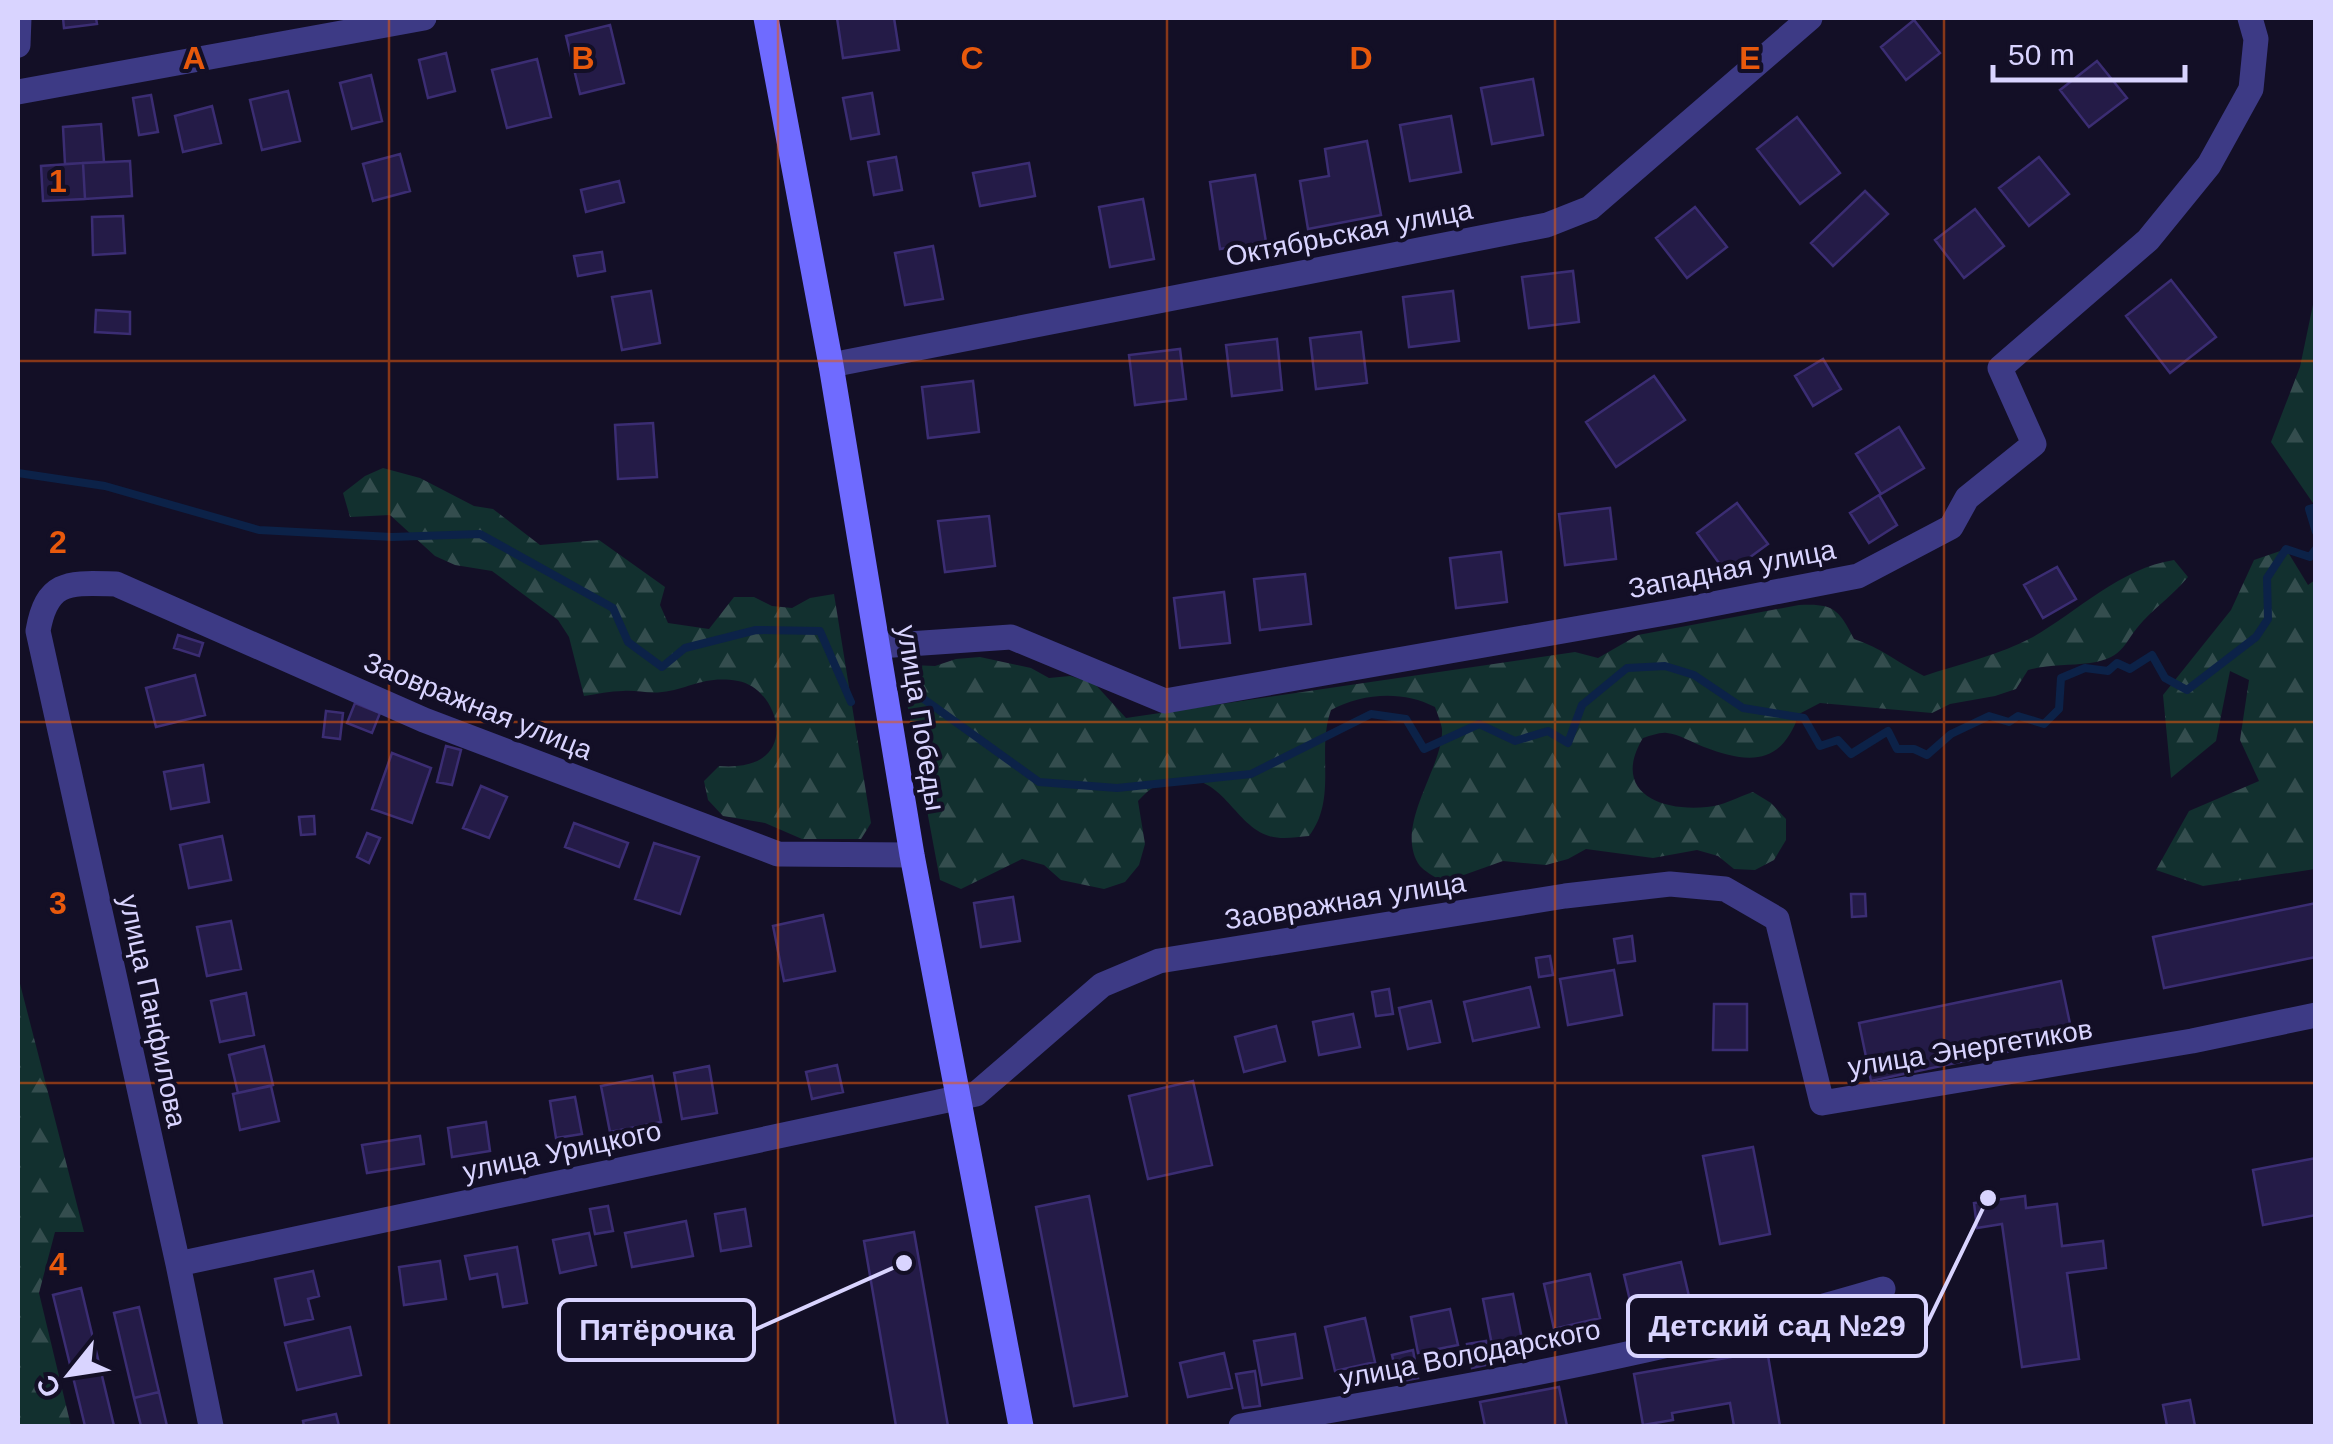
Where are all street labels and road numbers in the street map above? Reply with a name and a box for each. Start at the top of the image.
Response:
street label: Октябрьская улица [1223,194,1476,272]
street label: Западная улица [1626,534,1839,604]
street label: улица Победы [891,623,951,813]
street label: Заовражная улица [359,646,597,766]
street label: Заовражная улица [1222,867,1468,935]
street label: улица Панфилова [113,892,193,1131]
street label: улица Энергетиков [1845,1013,2095,1083]
street label: улица Урицкого [460,1115,664,1187]
street label: улица Володарского [1337,1314,1603,1394]

